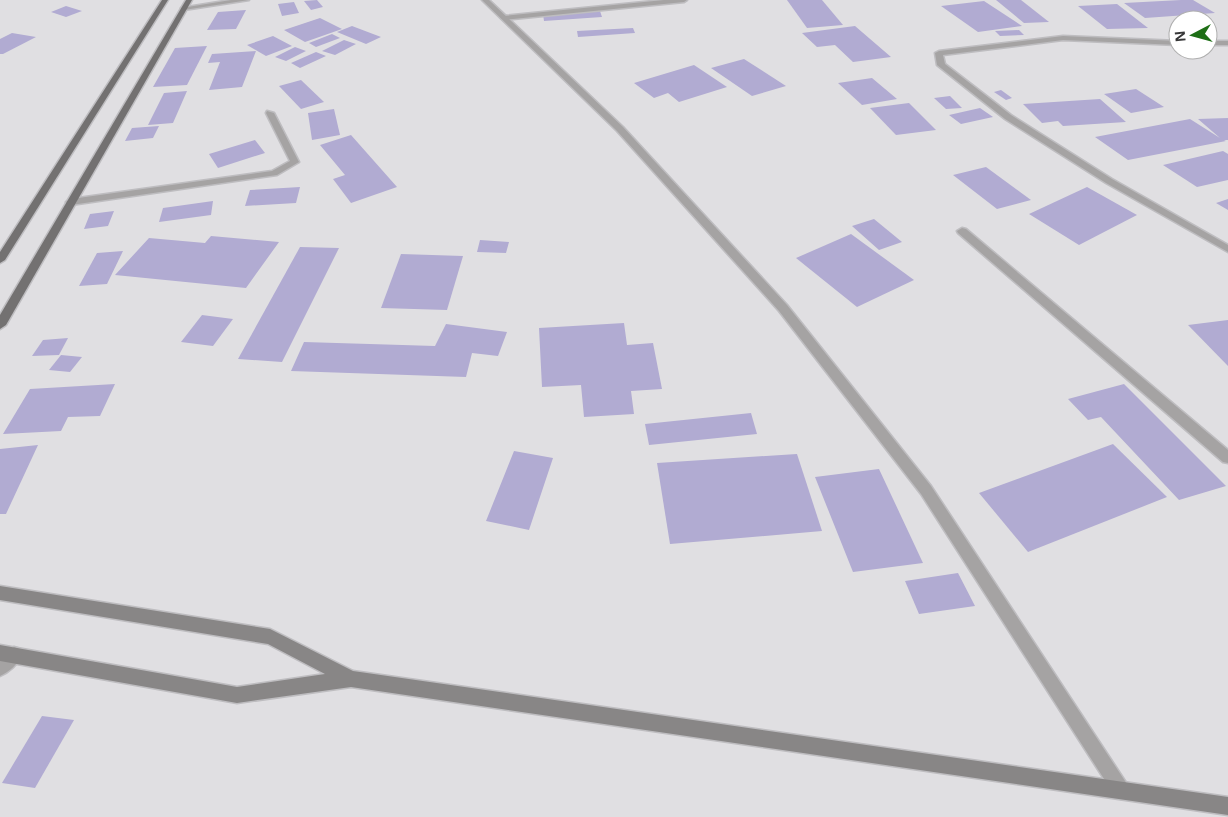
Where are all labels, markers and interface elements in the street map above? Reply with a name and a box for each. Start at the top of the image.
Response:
north arrow [1168,10,1218,60]
text: N [1170,30,1190,43]

